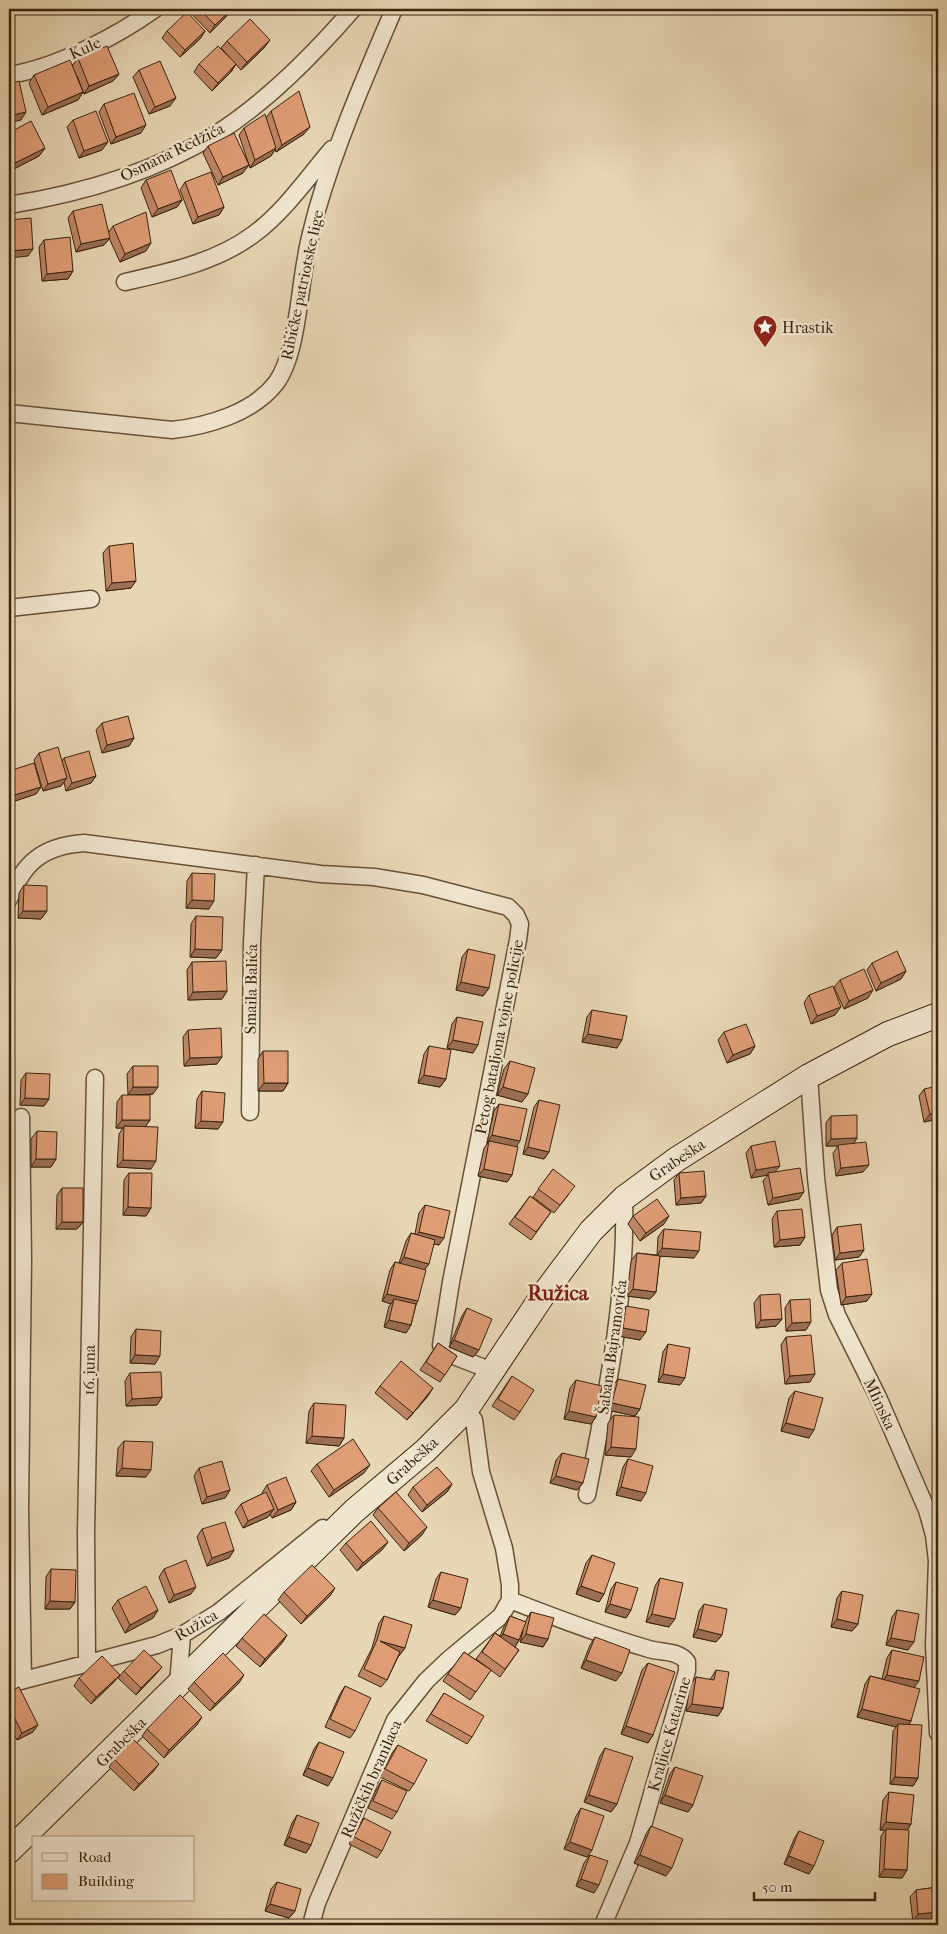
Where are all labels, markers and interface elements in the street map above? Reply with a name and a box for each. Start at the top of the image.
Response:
street label: Kule [66,33,104,63]
street label: Osmana Redžića [117,118,228,185]
street label: Ribićke patriotske lige [277,208,327,362]
place icon: Hrastik [752,314,778,348]
place label: Hrastik [782,318,834,337]
street label: Petog bataljona vojne policije [471,938,527,1136]
street label: Smaila Balića [241,943,261,1034]
street label: Grabeška [645,1134,709,1186]
street label: Šabana Bajramovića [592,1278,631,1416]
district label: Ružica [527,1281,590,1305]
street label: 16. juna [79,1344,99,1395]
street label: Mlinska [860,1375,900,1433]
street label: Grabeška [382,1432,442,1489]
street label: Ružica [171,1605,221,1645]
street label: Kraljice Katarine [644,1674,694,1793]
street label: Grabeška [92,1712,151,1771]
street label: Ružičkih branilaca [336,1716,406,1841]
legend [32,1836,195,1902]
text: Road [78,1848,112,1866]
scale bar [754,1869,876,1901]
text: Building [78,1872,135,1890]
text: 50 m [762,1878,793,1896]

